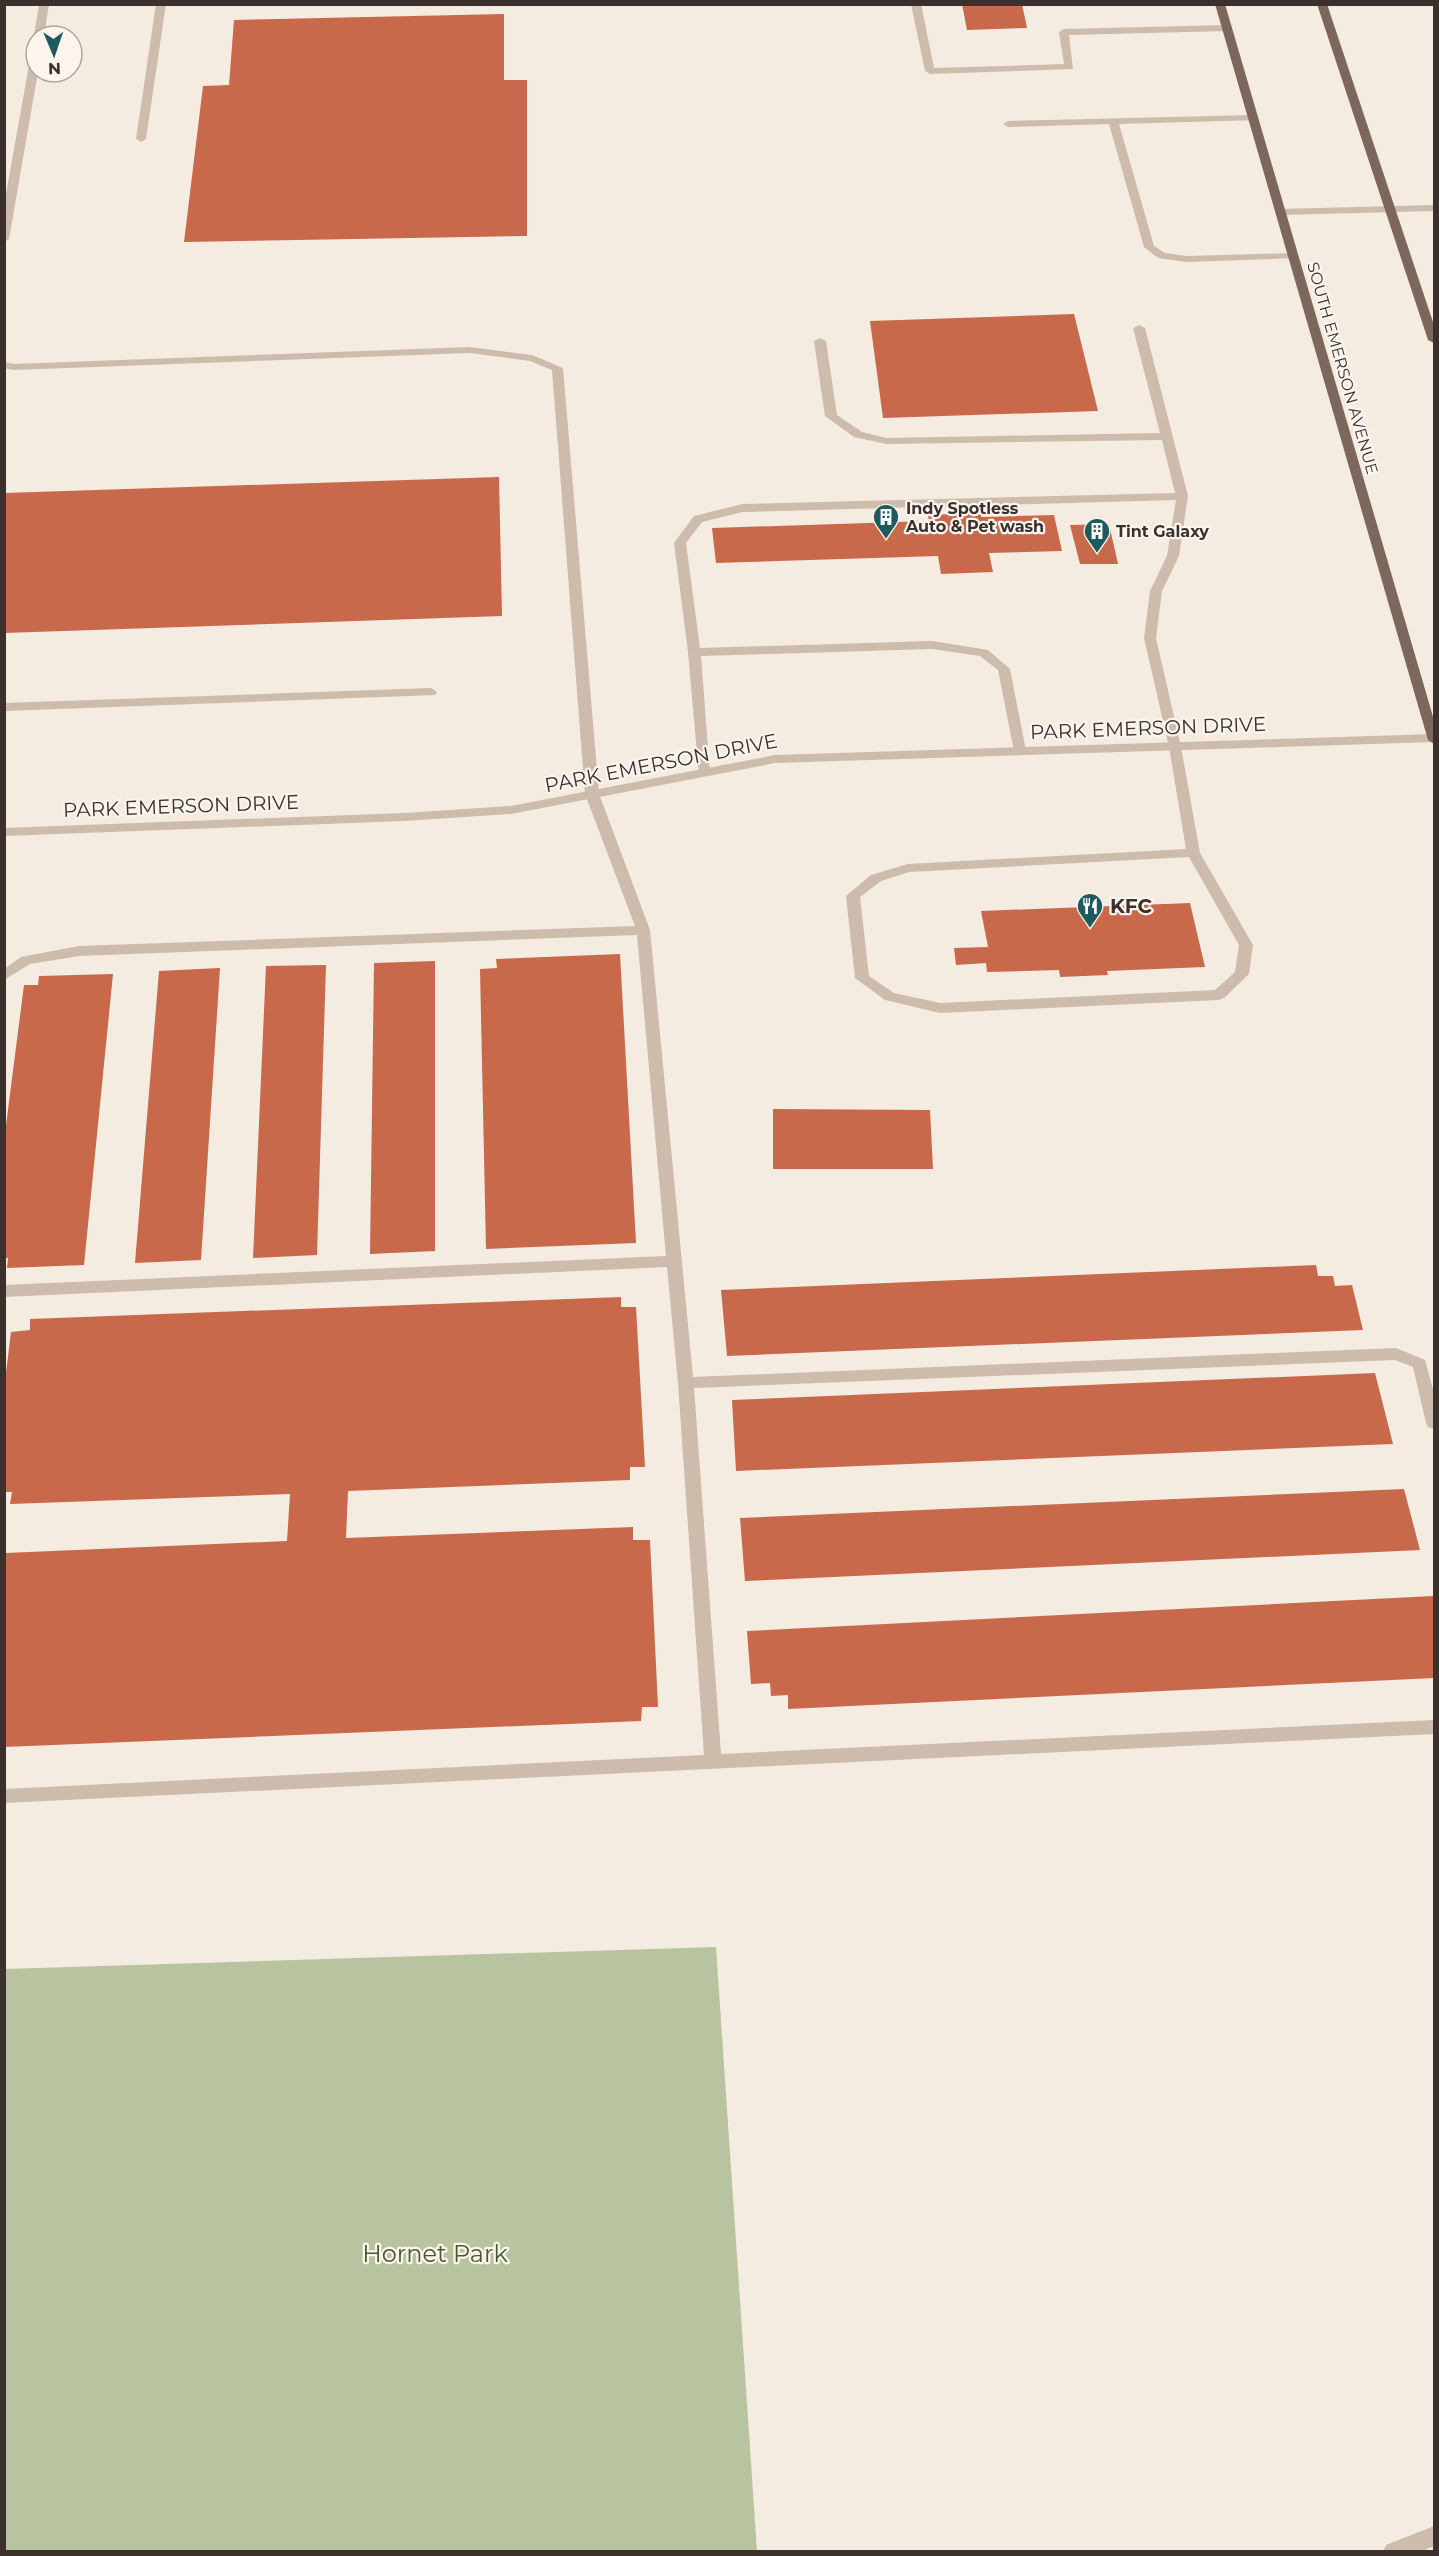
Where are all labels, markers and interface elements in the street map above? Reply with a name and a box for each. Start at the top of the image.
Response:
north arrow [24,24,84,84]
text: N [48,59,61,78]
street label: SOUTH EMERSON AVENUE [1303,260,1382,476]
place label: Indy Spotless Auto & Pet wash [905,499,1044,536]
building icon: Indy Spotless Auto & Pet wash [871,502,901,540]
building icon: Tint Galaxy [1082,516,1112,554]
place label: Tint Galaxy [1116,522,1209,541]
street label: PARK EMERSON DRIVE [1029,712,1267,744]
street label: PARK EMERSON DRIVE [543,729,779,797]
street label: PARK EMERSON DRIVE [62,790,300,822]
restaurant icon: KFC [1075,891,1105,929]
place label: KFC [1110,894,1152,918]
park label: Hornet Park [362,2239,508,2268]

